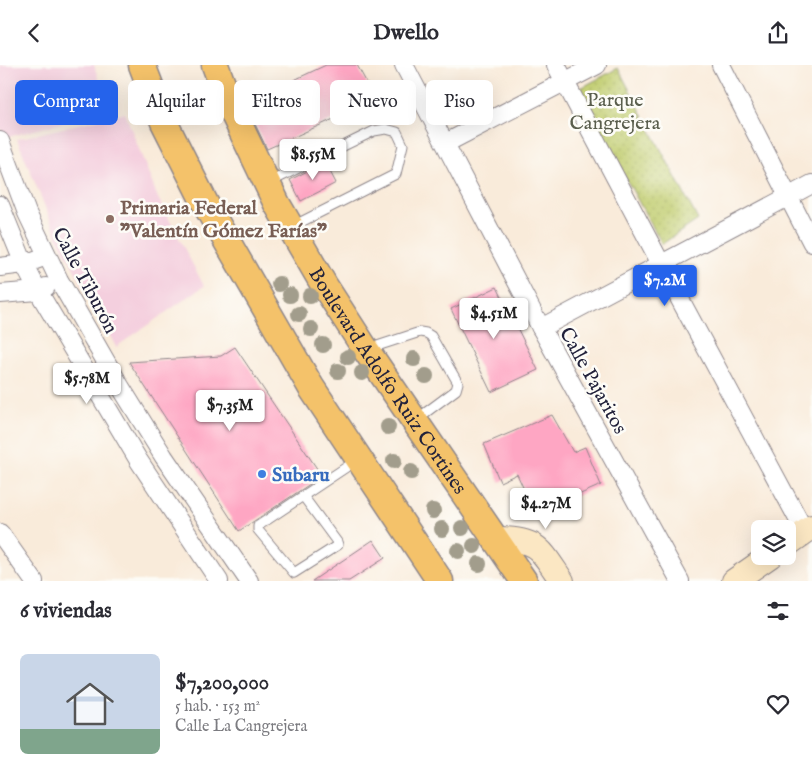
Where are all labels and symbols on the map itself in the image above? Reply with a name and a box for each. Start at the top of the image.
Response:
park label: Parque Cangrejera [570,88,661,136]
pin: $8.55M [272,139,354,181]
place label: Primaria Federal "Valentín Gómez Farías" [120,196,327,244]
marker: Primaria Federal "Valentín Gómez Farías" [104,213,116,225]
street label: Calle Tiburón [46,223,123,338]
street label: Boulevard Adolfo Ruiz Cortines [302,263,472,499]
pin: $7.2M [630,265,700,307]
pin: $4.51M [453,297,535,340]
street label: Calle Pajaritos [553,323,632,438]
pin: $5.78M [46,363,128,405]
pin: $7.35M [189,389,271,432]
place label: Subaru [272,463,330,488]
marker: Subaru [256,468,268,480]
pin: $4.27M [505,487,587,530]

